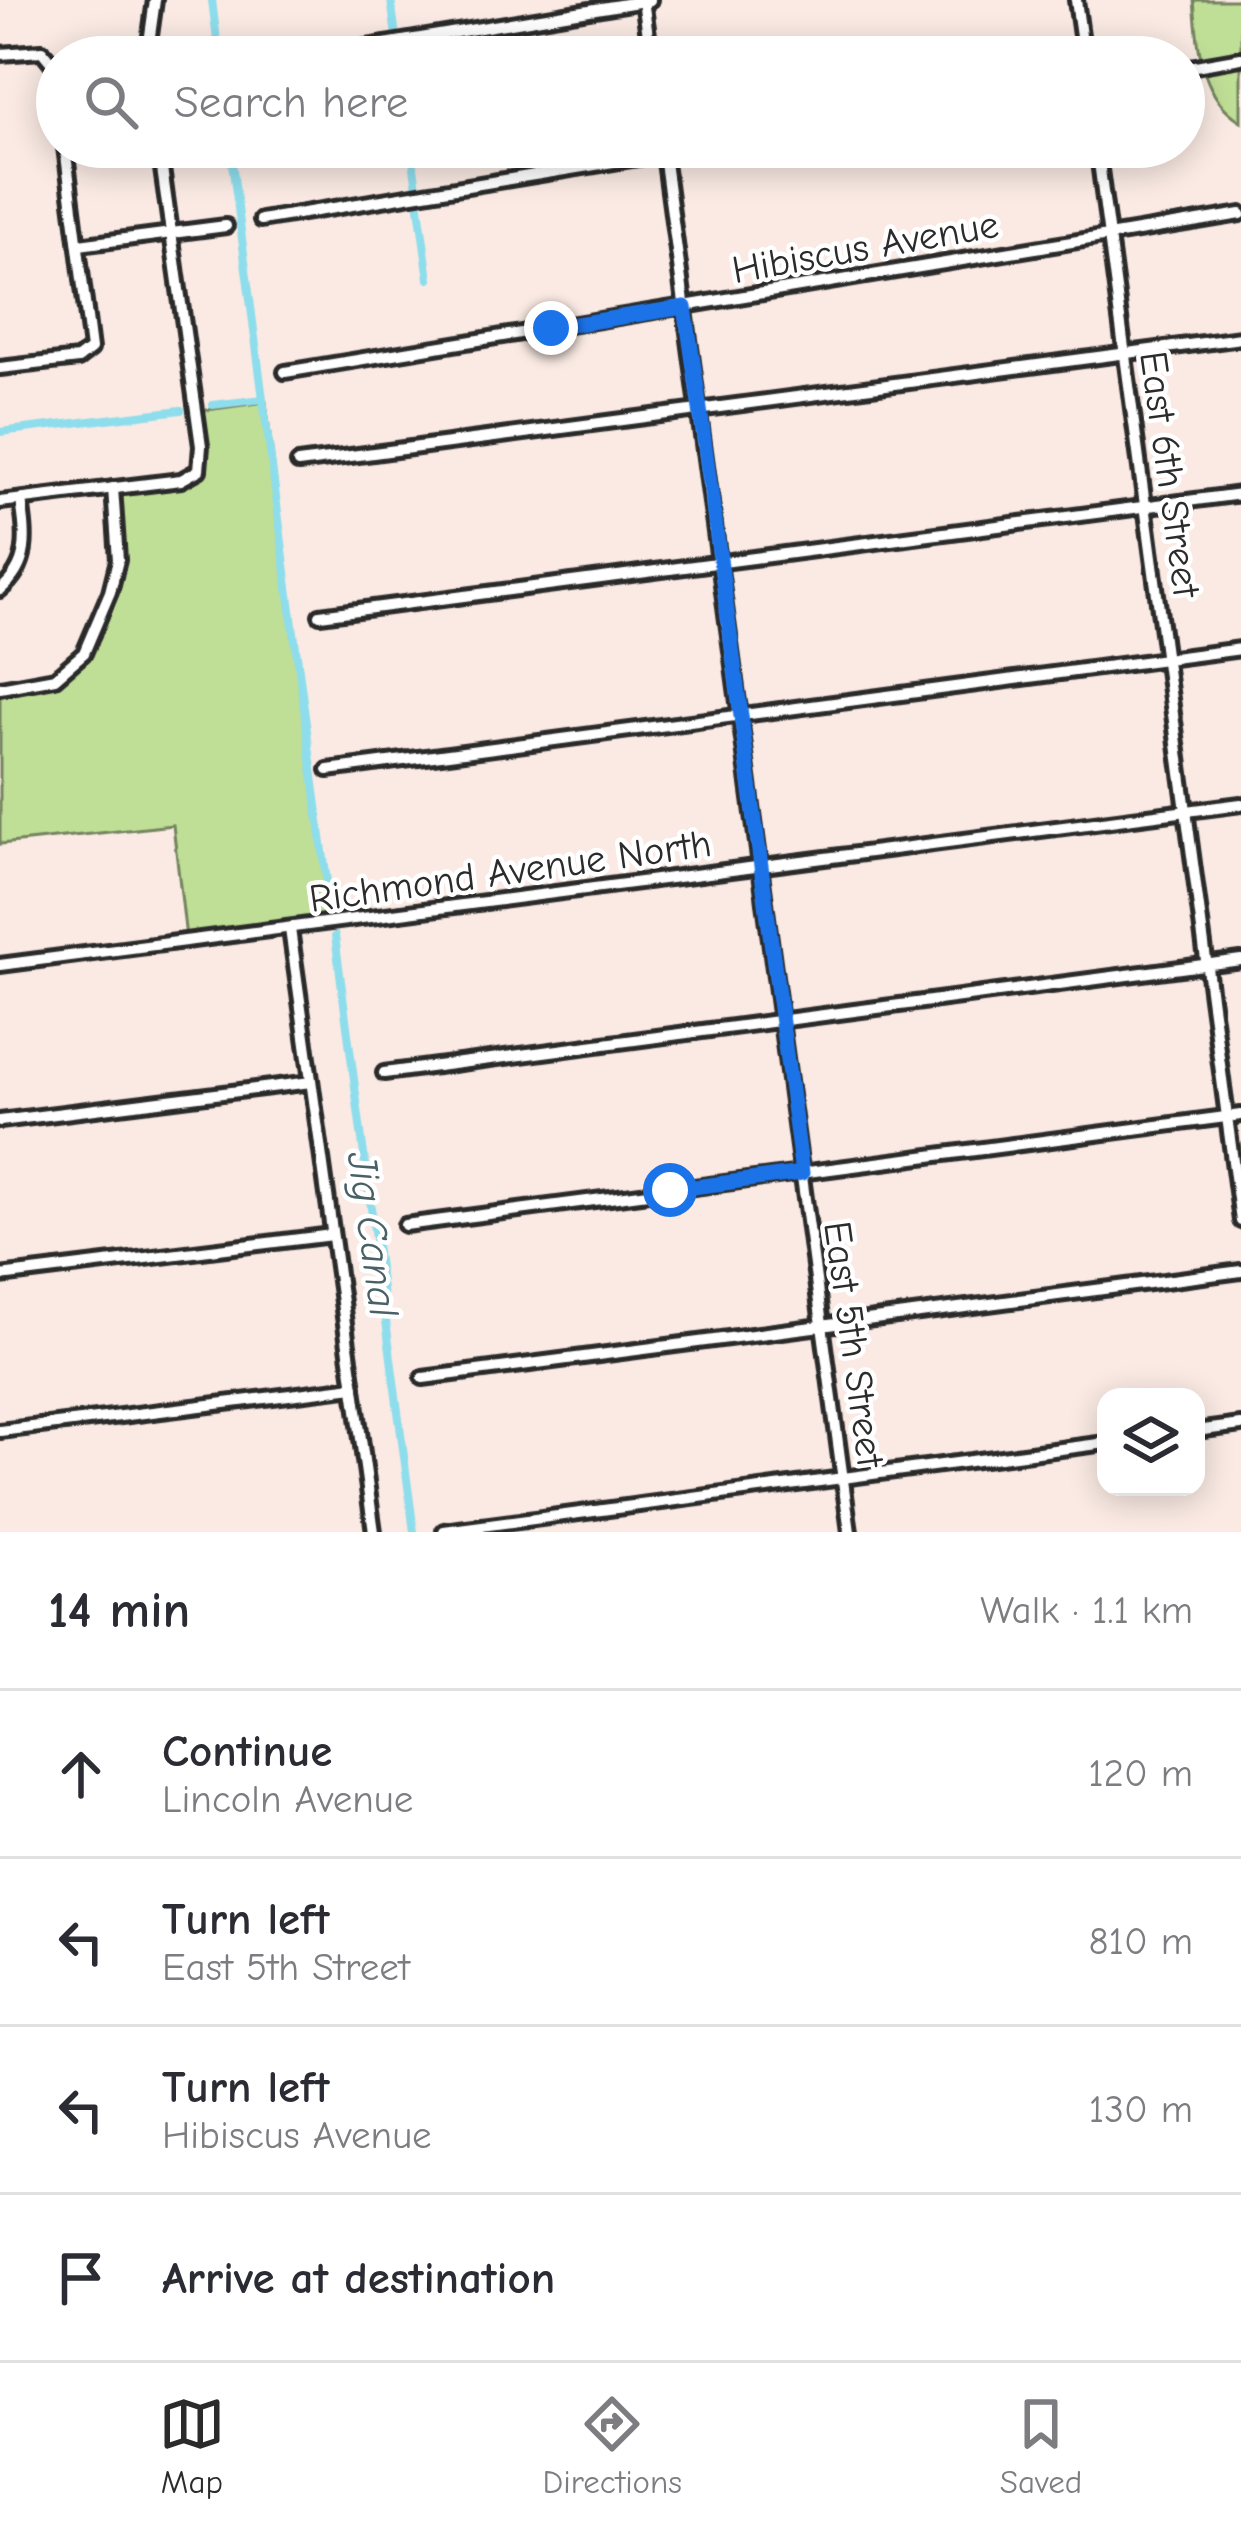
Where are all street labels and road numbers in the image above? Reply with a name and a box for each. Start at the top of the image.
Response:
street label: Hibiscus Avenue [729,202,1002,293]
street label: East 6th Street [1130,348,1209,602]
street label: Richmond Avenue North [306,821,714,922]
street label: East 5th Street [814,1218,893,1472]

